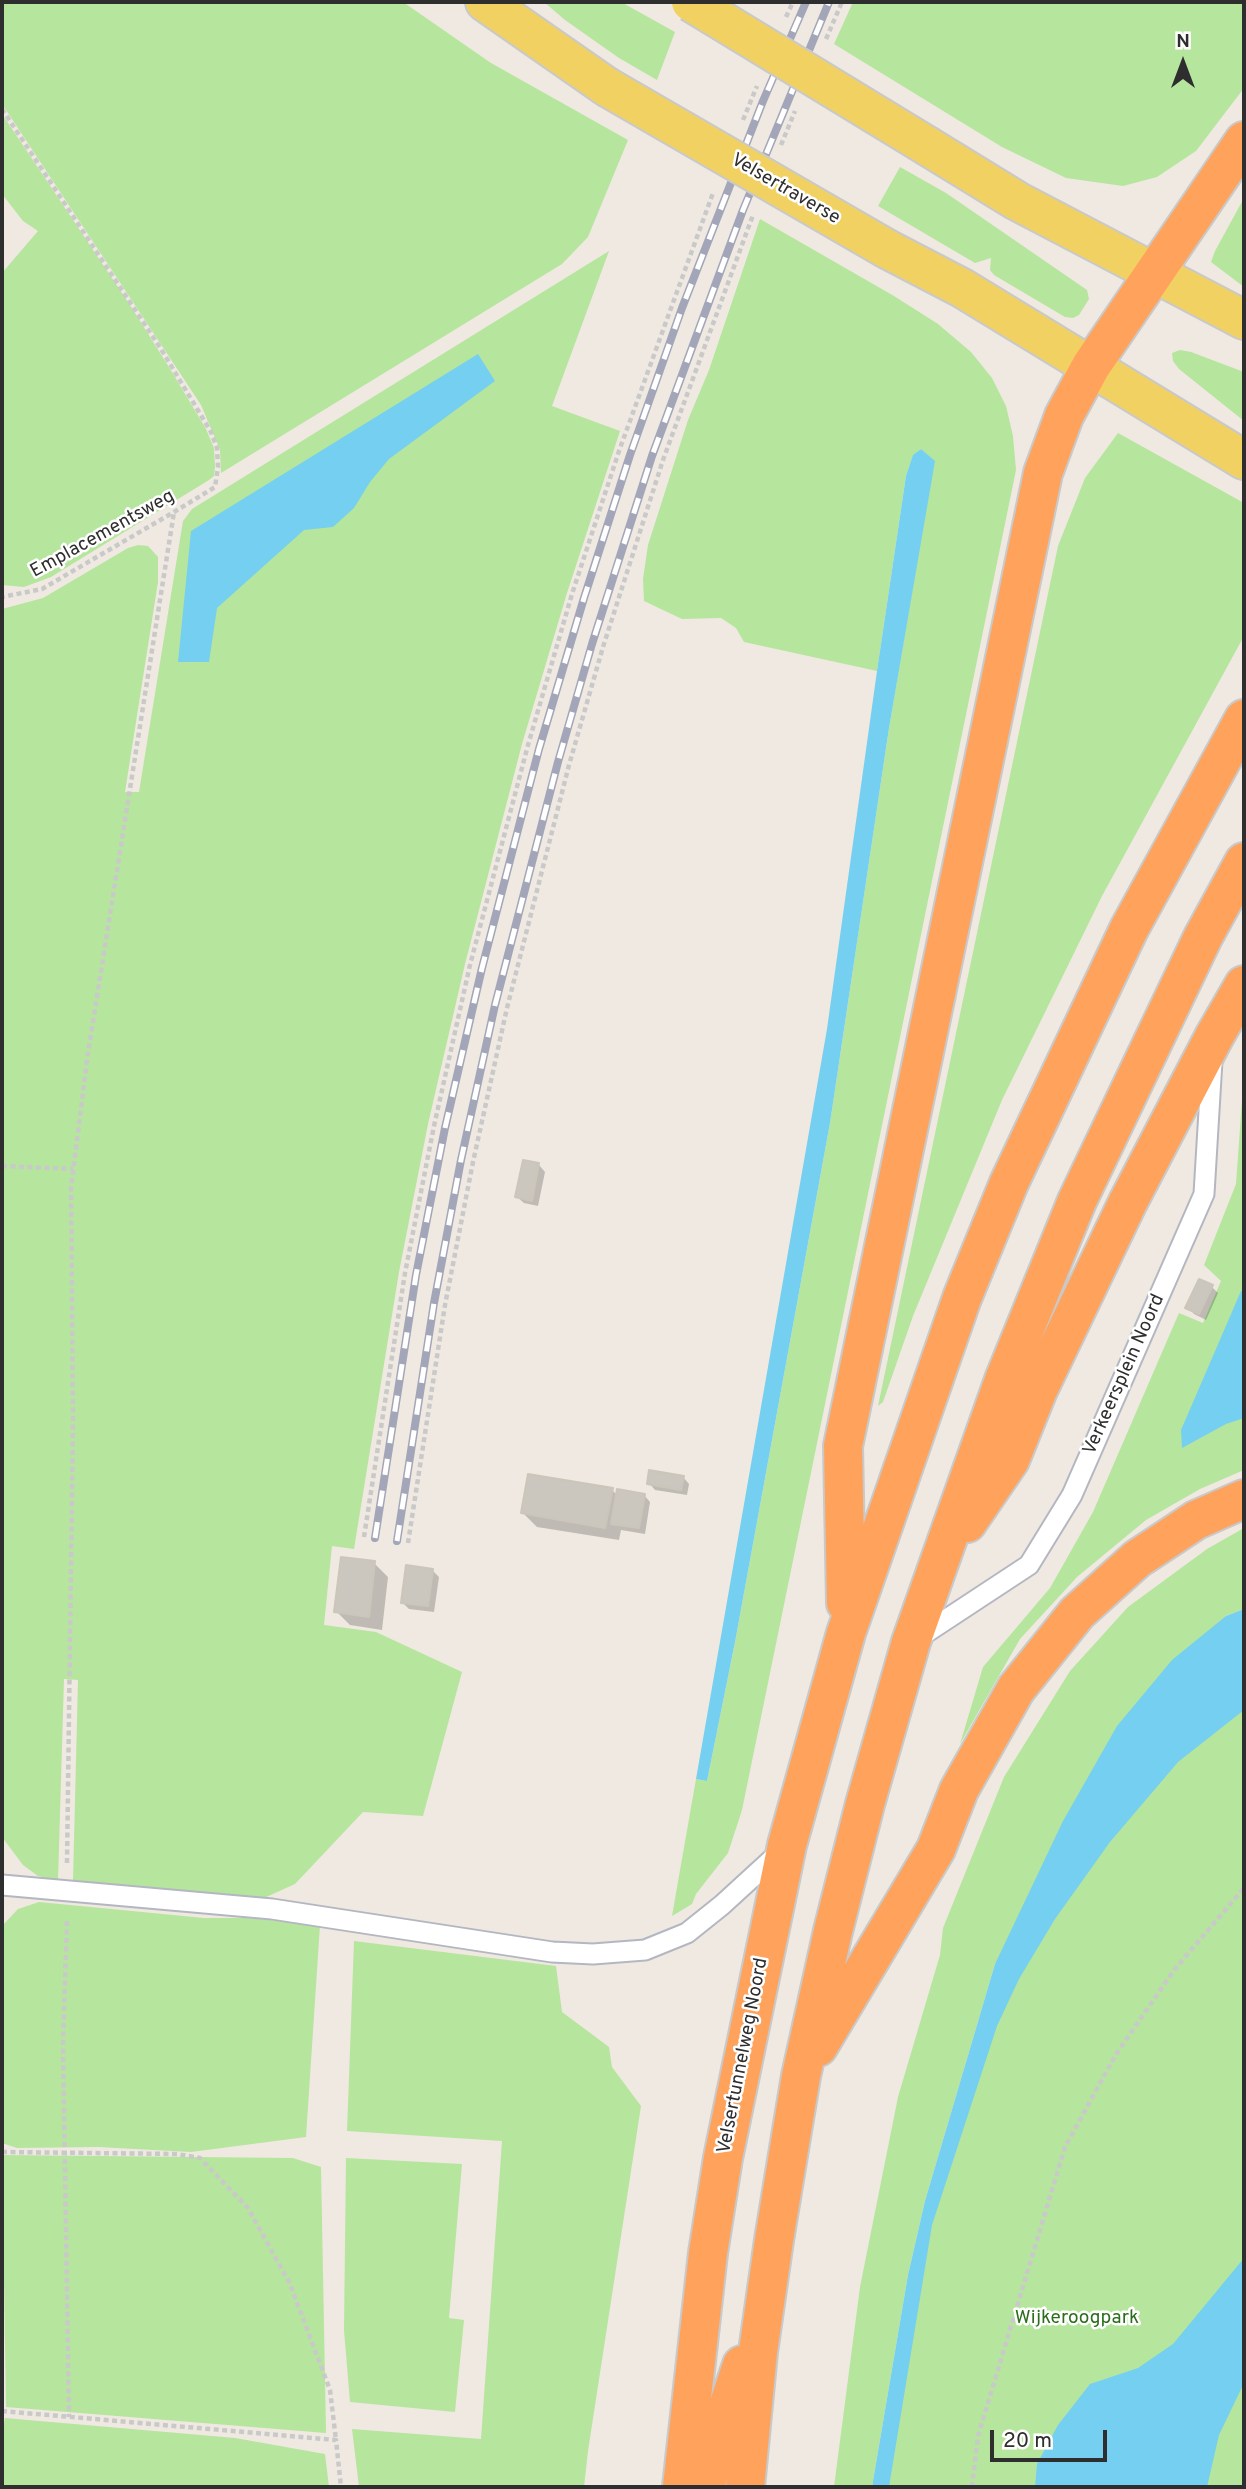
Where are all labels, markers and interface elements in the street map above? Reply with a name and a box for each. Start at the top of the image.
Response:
north arrow [1148,28,1218,98]
text: N [1176,30,1190,54]
street label: Velsertraverse [726,150,844,230]
street label: Emplacementsweg [27,486,179,584]
street label: Verkeersplein Noord [1079,1291,1171,1459]
street label: Velsertunnelweg Noord [714,1956,774,2156]
park label: Wijkeroogpark [1015,2308,1139,2330]
scale bar [994,2416,1111,2460]
text: 20 m [1003,2428,1052,2455]

